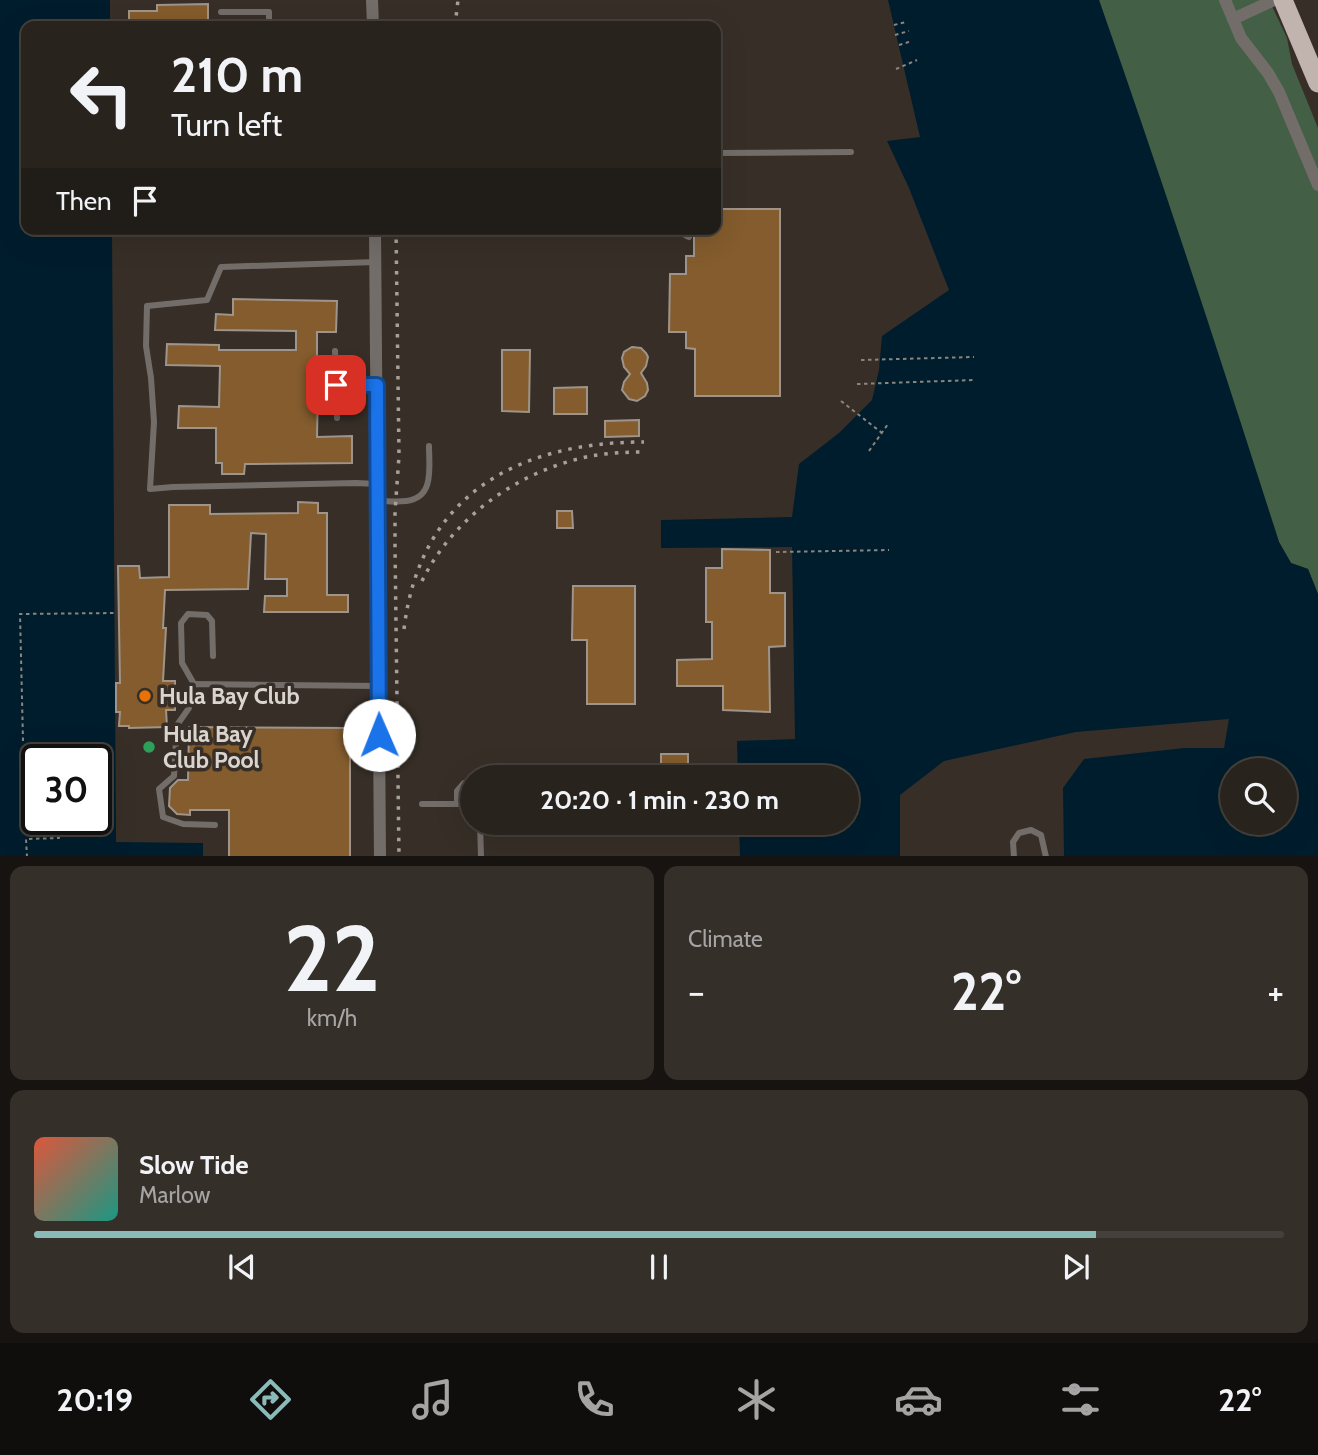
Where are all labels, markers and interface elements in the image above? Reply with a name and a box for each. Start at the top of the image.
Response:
text: 210 m [171,45,303,104]
icon: left [56,49,147,140]
text: Turn left [171,105,282,144]
icon: arrive [126,182,164,220]
text: Then [56,185,112,217]
pin [306,355,366,415]
icon: arrive [317,366,355,404]
place label: Hula Bay Club [159,682,300,710]
marker: Hula Bay Club [137,688,153,704]
position arrow [342,698,416,772]
place label: Hula Bay Club Pool [163,720,260,774]
marker: Hula Bay Club Pool [141,739,157,755]
speed limit sign: 30 [21,744,112,835]
map controls [1220,758,1297,835]
button: search [1220,758,1297,835]
text: 20:20 · 1 min · 230 m [540,784,779,816]
text: 22 [284,903,380,1014]
text: Climate [688,925,763,953]
text: 22° [951,960,1021,1023]
text: − [688,968,705,1015]
text: + [1267,968,1284,1015]
text: km/h [307,1004,357,1032]
text: Slow Tide [139,1149,249,1181]
text: Marlow [139,1181,210,1209]
icon: previous [223,1248,261,1286]
icon: pause [640,1248,678,1286]
icon: next [1057,1248,1095,1286]
icon: directions [246,1375,295,1424]
icon: music [408,1375,457,1424]
icon: phone [570,1375,619,1424]
icon: climate [732,1375,781,1424]
icon: car [894,1375,943,1424]
icon: filters [1056,1375,1105,1424]
text: 20:19 [57,1380,133,1419]
text: 22° [1218,1380,1261,1419]

